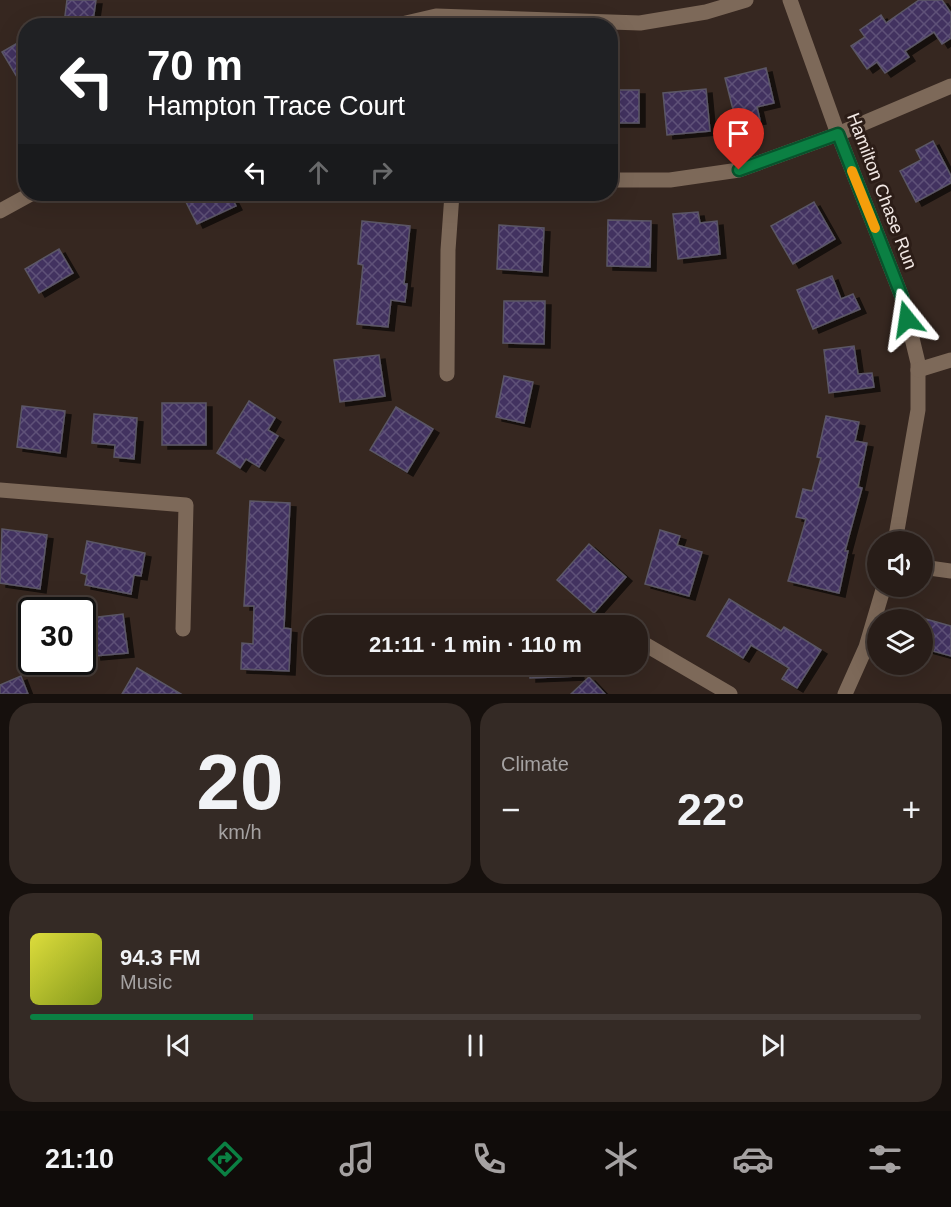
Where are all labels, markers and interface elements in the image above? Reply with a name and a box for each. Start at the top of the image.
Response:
icon: left [48,42,126,120]
text: 70 m [147,42,243,89]
text: Hampton Trace Court [147,91,405,121]
pin [713,108,764,170]
street label: Hamilton Chase Run [843,110,921,272]
icon: arrive [722,117,755,150]
icon: left [239,156,272,189]
icon: ahead [302,156,335,189]
icon: right [365,156,398,189]
position arrow [875,287,939,351]
map controls [867,531,933,675]
button: sound [867,531,933,597]
speed limit sign: 30 [18,597,96,675]
button: layers [867,609,933,675]
text: 21:11 · 1 min · 110 m [369,632,582,657]
text: 20 [197,738,283,826]
text: Climate [501,753,569,775]
text: 22° [677,784,745,835]
text: − [501,791,520,828]
text: + [902,791,921,828]
text: km/h [218,821,262,843]
text: 94.3 FM [120,945,201,970]
text: Music [120,971,172,993]
icon: previous [162,1029,195,1062]
icon: pause [459,1029,492,1062]
icon: next [756,1029,789,1062]
icon: directions [204,1138,246,1180]
icon: music [336,1138,378,1180]
icon: phone [468,1138,510,1180]
icon: climate [600,1138,642,1180]
icon: car [732,1138,774,1180]
icon: filters [864,1138,906,1180]
text: 21:10 [45,1144,114,1174]

